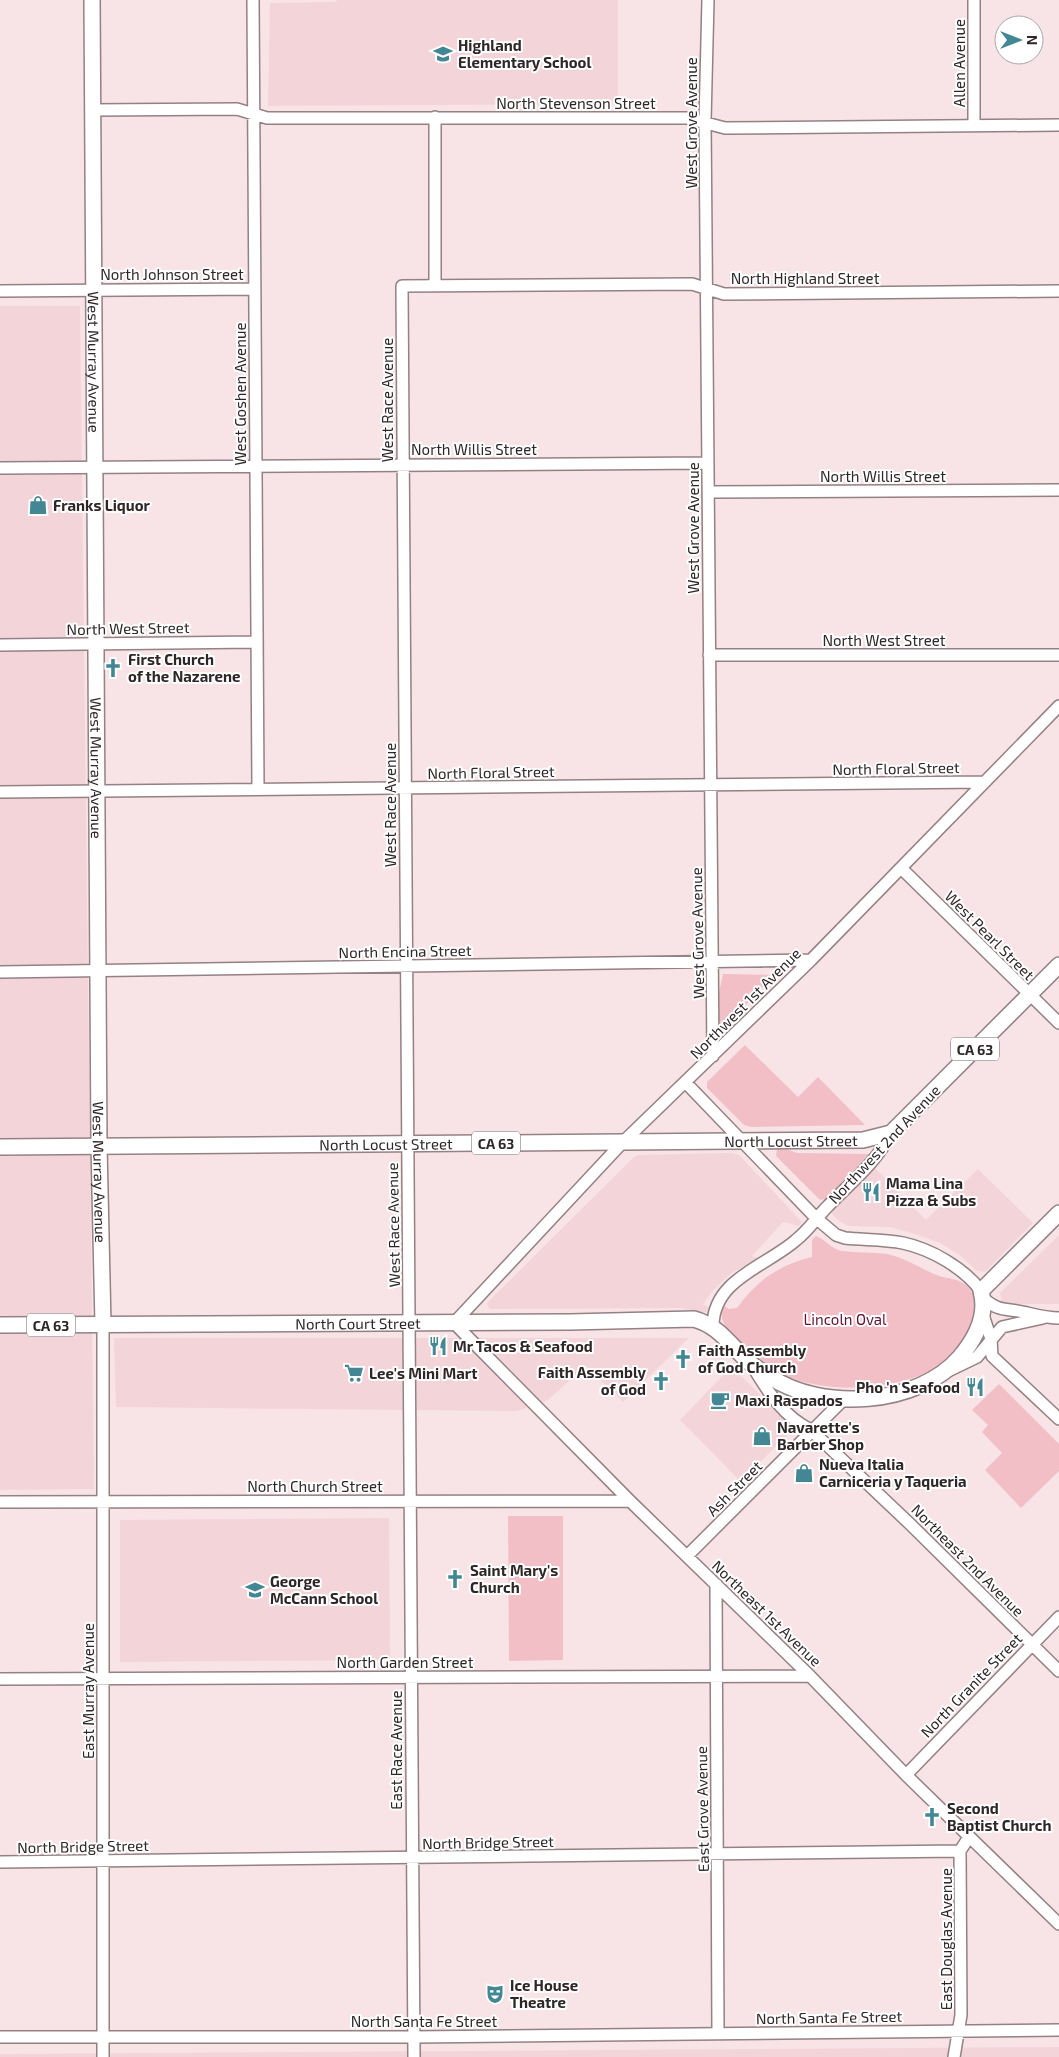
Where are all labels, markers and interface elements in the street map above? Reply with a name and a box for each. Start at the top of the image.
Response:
north arrow [994,15,1044,65]
street label: Allen Avenue [950,19,968,107]
text: N [1024,35,1041,45]
place label: Highland Elementary School [458,36,591,72]
school or university icon: Highland Elementary School [432,43,454,65]
street label: West Grove Avenue [682,57,700,189]
street label: North Stevenson Street [496,94,656,112]
street label: North Johnson Street [100,265,244,283]
street label: North Highland Street [731,269,880,287]
street label: West Murray Avenue [85,291,104,433]
street label: West Goshen Avenue [231,323,249,465]
street label: West Race Avenue [378,338,396,462]
street label: North Willis Street [411,440,537,458]
street label: West Grove Avenue [684,462,702,594]
street label: North Willis Street [820,467,946,485]
shop icon: Franks Liquor [27,494,49,516]
place label: Franks Liquor [53,496,150,514]
street label: North West Street [66,618,190,638]
street label: North West Street [822,631,946,649]
place label: First Church of the Nazarene [128,650,240,685]
church icon: First Church of the Nazarene [102,657,124,679]
street label: West Murray Avenue [87,697,106,839]
street label: West Race Avenue [381,743,399,867]
street label: North Floral Street [832,758,960,778]
street label: North Floral Street [427,762,555,782]
street label: West Grove Avenue [687,867,707,999]
street label: West Pearl Street [942,887,1039,984]
street label: North Encina Street [338,941,472,961]
street label: Northwest 1st Avenue [686,944,804,1062]
road number: CA 63 [951,1038,999,1060]
street label: Northwest 2nd Avenue [824,1081,944,1207]
street label: West Murray Avenue [90,1101,110,1243]
street label: North Locust Street [724,1131,858,1150]
road number: CA 63 [472,1132,520,1154]
street label: North Locust Street [319,1134,453,1153]
street label: West Race Avenue [383,1162,403,1288]
place label: Mama Lina Pizza & Subs [886,1174,976,1209]
restaurant icon: Mama Lina Pizza & Subs [860,1181,882,1203]
park label: Lincoln Oval [804,1310,887,1328]
road number: CA 63 [27,1314,75,1336]
street label: North Court Street [295,1314,421,1332]
restaurant icon: Mr Tacos & Seafood [427,1335,449,1357]
place label: Mr Tacos & Seafood [453,1337,593,1355]
place label: Faith Assembly of God Church [698,1341,807,1376]
church icon: Faith Assembly of God Church [672,1348,694,1370]
supermarket icon: Lee's Mini Mart [343,1362,365,1384]
place label: Faith Assembly of God [538,1363,647,1398]
place label: Lee's Mini Mart [369,1364,477,1382]
church icon: Faith Assembly of God [650,1370,672,1392]
restaurant icon: Pho 'n Seafood [964,1376,986,1398]
place label: Pho 'n Seafood [856,1378,960,1396]
cafe icon: Maxi Raspados [709,1389,731,1411]
place label: Maxi Raspados [735,1391,843,1409]
place label: Navarette's Barber Shop [777,1418,864,1453]
shop icon: Navarette's Barber Shop [751,1425,773,1447]
place label: Nueva Italia Carniceria y Taqueria [819,1455,967,1491]
street label: Ash Street [703,1456,766,1519]
shop icon: Nueva Italia Carniceria y Taqueria [793,1462,815,1484]
street label: North Church Street [247,1477,383,1495]
street label: Northeast 2nd Avenue [908,1500,1028,1620]
street label: Northeast 1st Avenue [709,1556,825,1670]
place label: Saint Mary's Church [470,1561,558,1596]
church icon: Saint Mary's Church [444,1568,466,1590]
place label: George McCann School [270,1572,378,1607]
school or university icon: George McCann School [244,1579,266,1601]
street label: East Murray Avenue [79,1623,97,1759]
street label: North Granite Street [917,1629,1026,1741]
street label: North Garden Street [337,1653,474,1671]
street label: East Race Avenue [387,1690,405,1810]
street label: East Grove Avenue [692,1746,712,1872]
place label: Second Baptist Church [947,1799,1051,1834]
church icon: Second Baptist Church [921,1806,943,1828]
street label: North Bridge Street [422,1832,554,1852]
street label: North Bridge Street [17,1836,149,1856]
street label: East Douglas Avenue [937,1868,955,2010]
place label: Ice House Theatre [510,1976,578,2011]
theatre icon: Ice House Theatre [484,1983,506,2005]
street label: North Santa Fe Street [756,2007,903,2027]
street label: North Santa Fe Street [351,2012,498,2030]

